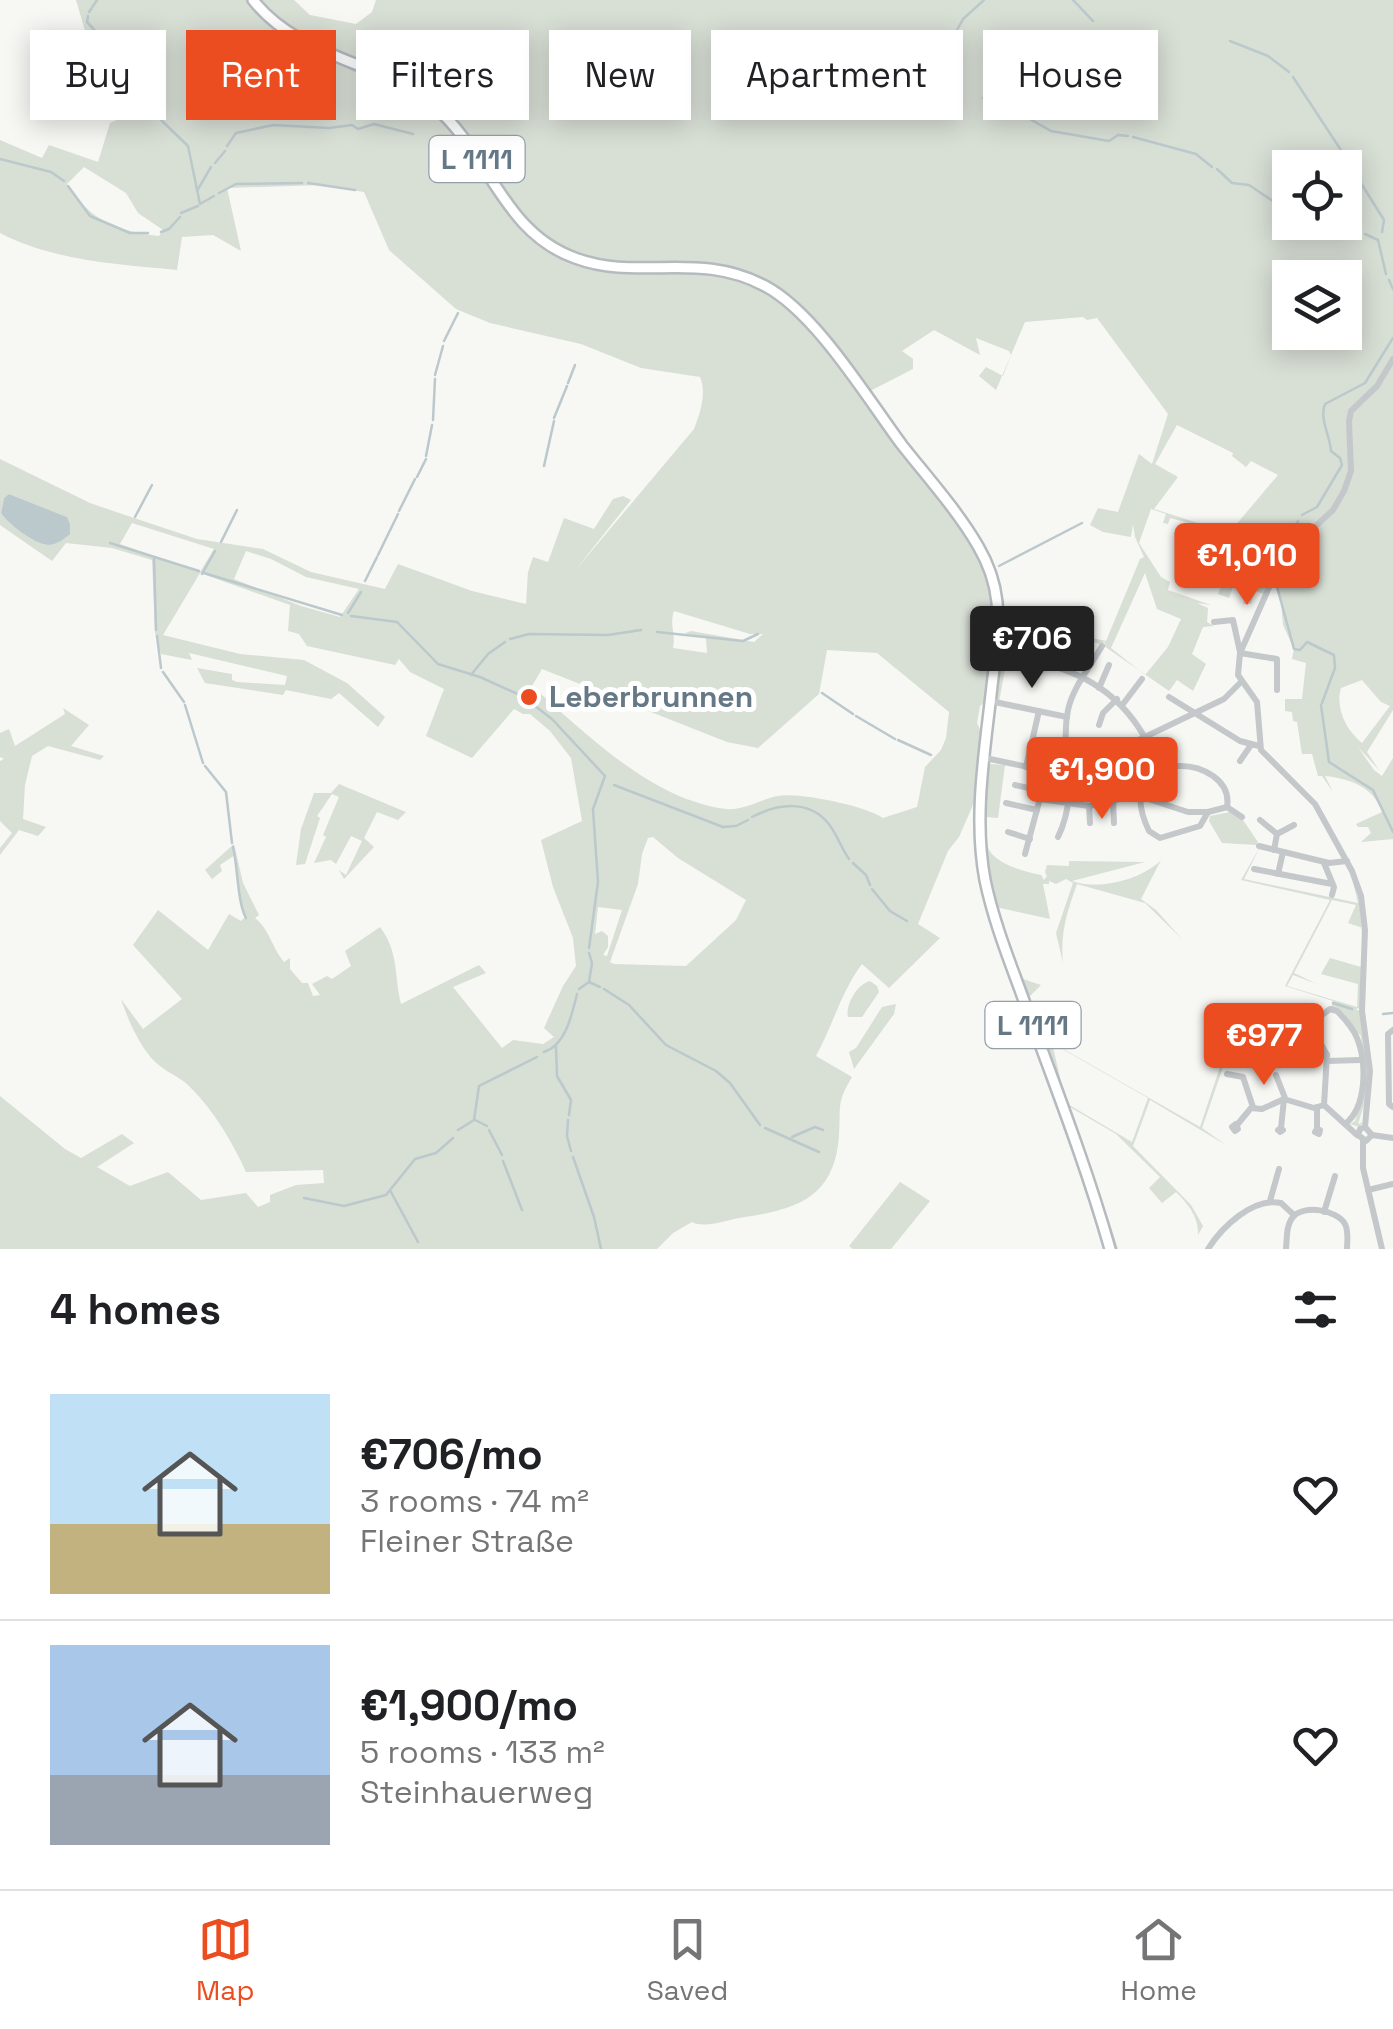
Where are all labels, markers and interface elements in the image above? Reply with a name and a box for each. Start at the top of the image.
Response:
chip: Buy [30,30,166,120]
chip: Rent [186,30,336,120]
chip: Filters [356,30,529,120]
chip: New [549,30,691,120]
chip: Apartment [711,30,963,120]
chip: House [983,30,1158,120]
road number: L 1111 [430,136,524,182]
map controls [1272,150,1362,350]
button: locate [1272,150,1362,240]
button: layers [1272,260,1362,350]
pin: €1,010 [1166,523,1328,608]
text: €1,010 [1196,535,1298,575]
pin: €706 [973,606,1091,691]
text: €706 [992,618,1072,658]
place label: Leberbrunnen [549,677,753,716]
marker: Leberbrunnen [518,686,540,708]
pin: €1,900 [1021,737,1183,822]
text: €1,900 [1049,749,1155,789]
road number: L 1111 [986,1002,1080,1048]
pin: €977 [1205,1003,1323,1088]
text: €977 [1226,1015,1302,1055]
icon: filters [1288,1282,1343,1337]
text: 4 homes [50,1283,221,1336]
text: €706/mo [360,1428,543,1481]
icon: home [130,1434,250,1554]
icon: heart [1288,1467,1343,1522]
text: 3 rooms · 74 m² [360,1481,589,1521]
text: Fleiner Straße [360,1521,574,1561]
text: €1,900/mo [360,1679,578,1732]
icon: home [130,1685,250,1805]
icon: heart [1288,1718,1343,1773]
text: 5 rooms · 133 m² [360,1732,605,1772]
text: Steinhauerweg [360,1772,593,1812]
tab: Map [196,1912,254,2008]
tab: Saved [647,1912,728,2008]
tab: Home [1121,1912,1197,2008]

